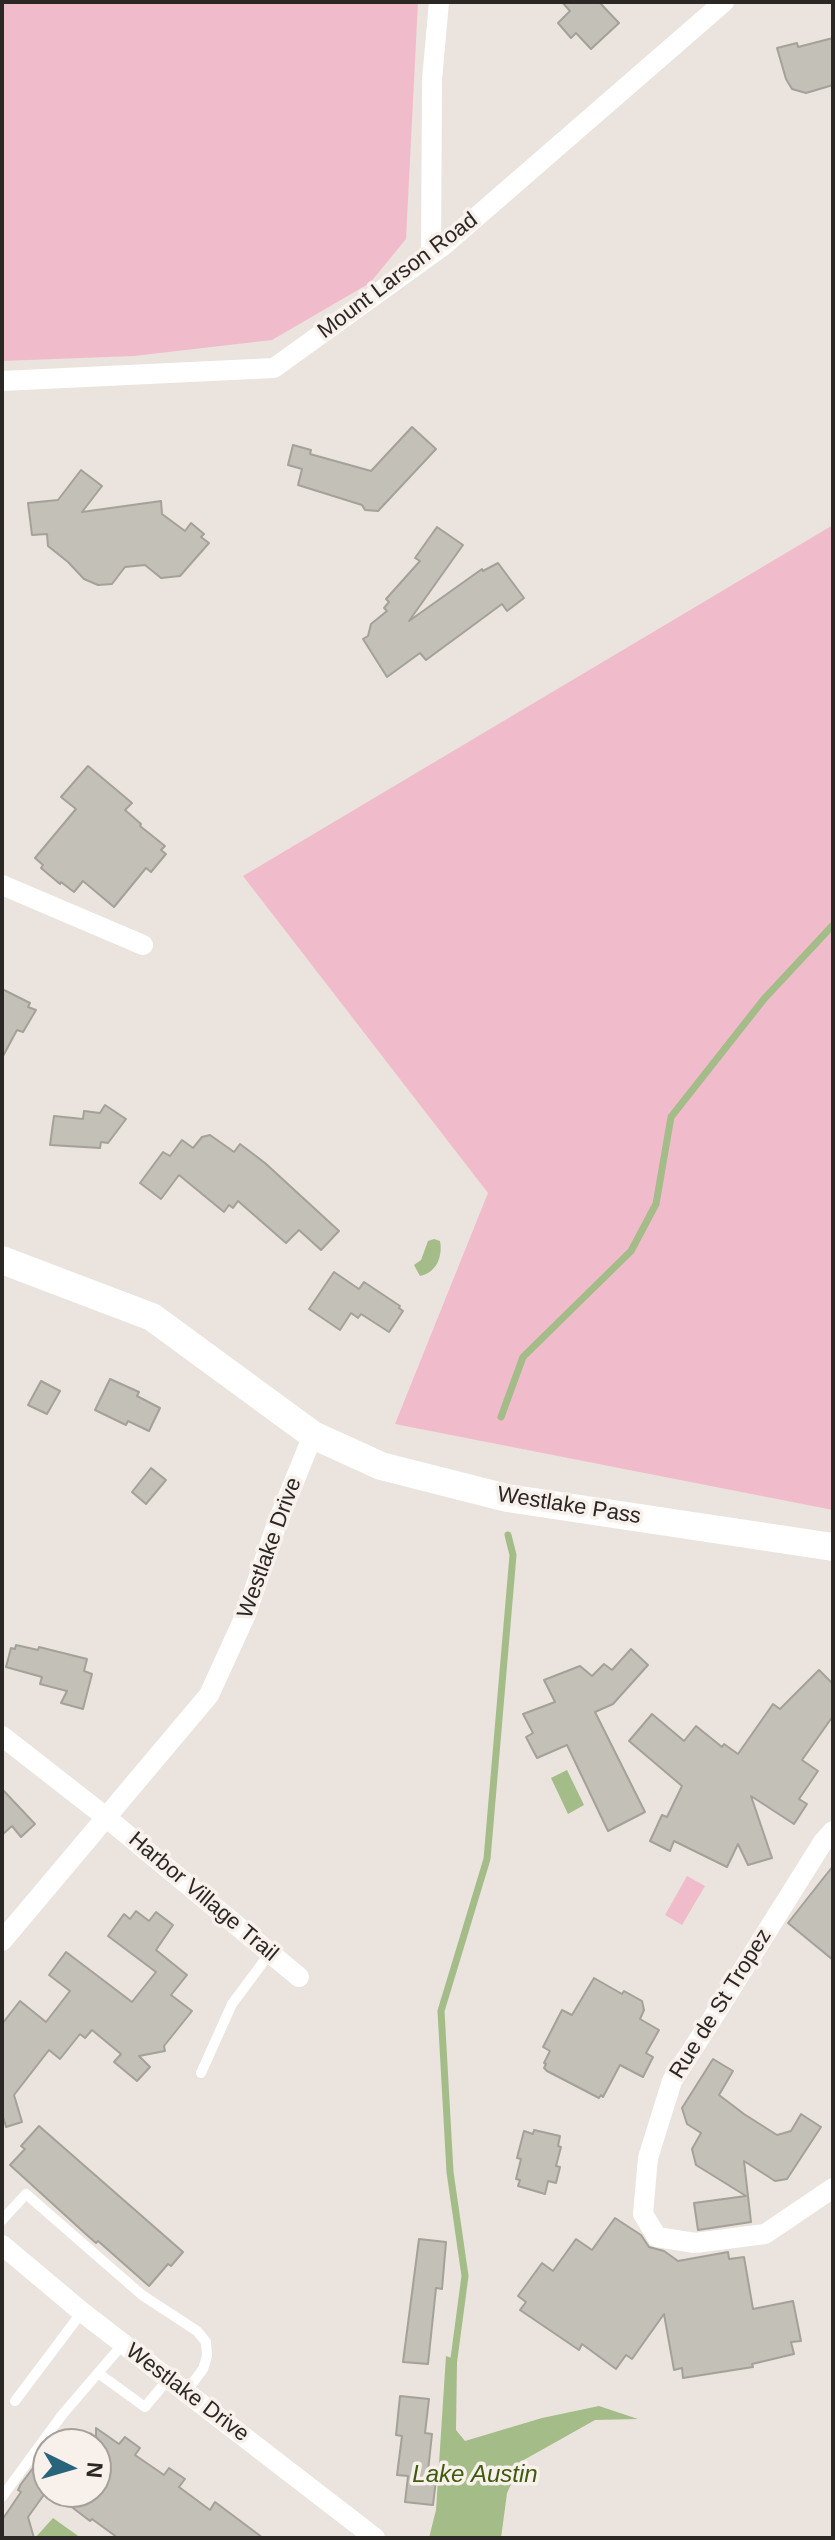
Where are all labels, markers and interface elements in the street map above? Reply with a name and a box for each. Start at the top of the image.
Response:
street label: Mount Larson Road [313,207,483,345]
street label: Westlake Drive [232,1474,308,1622]
street label: Westlake Pass [495,1482,643,1530]
street label: Harbor Village Trail [123,1827,283,1967]
street label: Rue de St Tropez [664,1924,778,2084]
street label: Westlake Drive [120,2338,254,2448]
north arrow [32,2428,112,2508]
text: N [81,2461,108,2479]
water label: Lake Austin [412,2461,538,2489]

